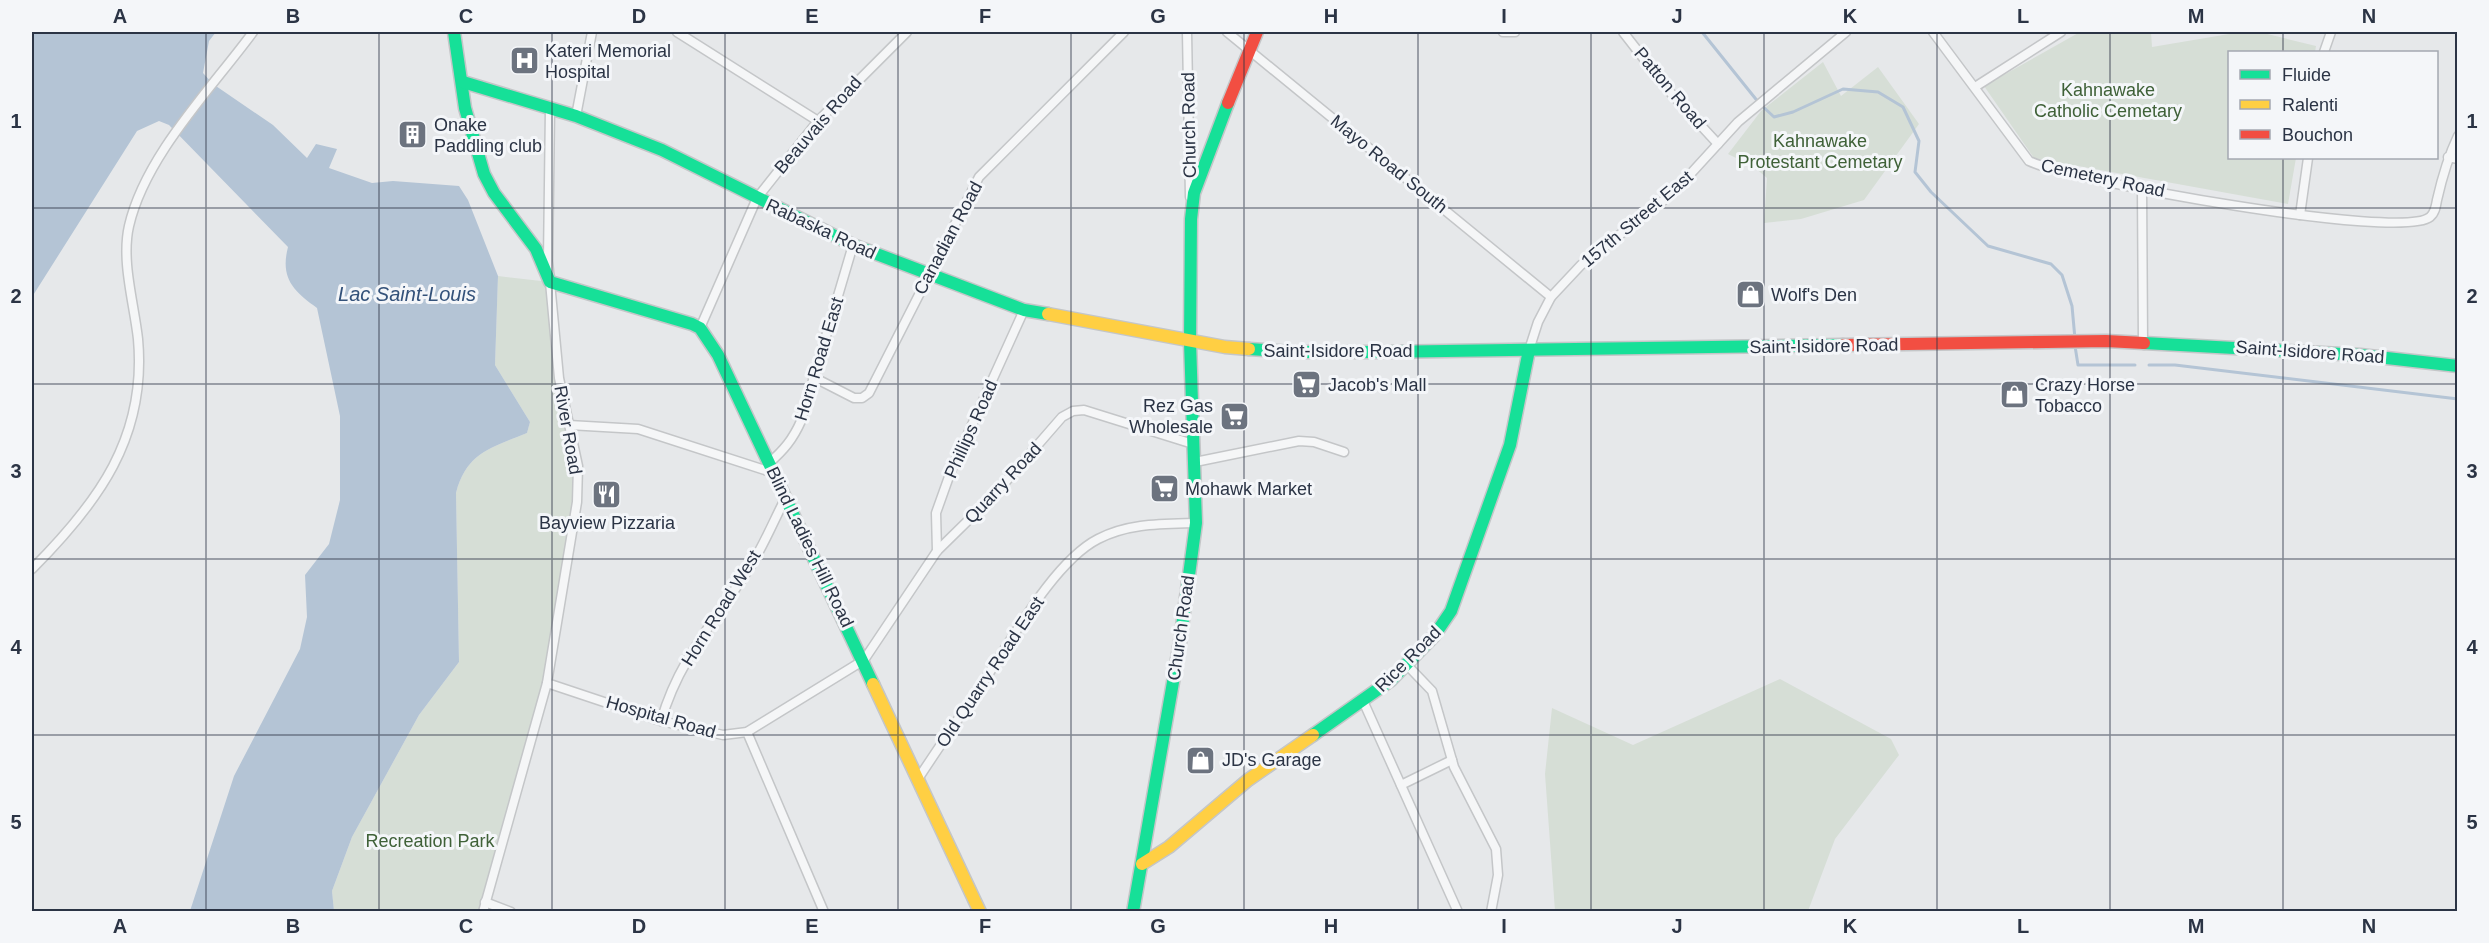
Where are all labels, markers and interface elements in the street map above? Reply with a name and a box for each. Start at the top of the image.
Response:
text: A [113,5,127,27]
text: B [286,5,300,27]
text: C [459,5,473,27]
text: D [632,5,646,27]
text: E [805,5,819,27]
text: F [979,5,991,27]
text: G [1150,5,1166,27]
text: H [1324,5,1338,27]
text: I [1501,5,1507,27]
text: J [1671,5,1683,27]
text: K [1843,5,1858,27]
text: L [2017,5,2029,27]
text: M [2188,5,2204,27]
text: N [2362,5,2376,27]
place label: Kateri Memorial Hospital [545,41,671,82]
street label: Patton Road [1630,43,1710,133]
hospital icon: Kateri Memorial Hospital [508,45,540,77]
legend [2228,51,2438,159]
text: Fluide [2282,65,2331,85]
street label: Beauvais Road [770,72,866,178]
street label: Church Road [1178,72,1200,178]
park label: Kahnawake Catholic Cemetary [2034,80,2182,121]
text: Ralenti [2282,95,2338,115]
text: 1 [10,110,22,132]
text: 1 [2466,110,2478,132]
street label: Mayo Road South [1327,111,1451,217]
place label: Onake Paddling club [434,115,542,156]
building icon: Onake Paddling club [397,119,429,151]
text: Bouchon [2282,125,2353,145]
park label: Kahnawake Protestant Cemetary [1737,131,1903,172]
street label: Cemetery Road [2039,155,2167,201]
street label: 157th Street East [1577,167,1697,271]
street label: Canadian Road [910,178,986,298]
street label: Rabaska Road [763,195,879,263]
shop icon: Wolf's Den [1734,279,1766,311]
water label: Lac Saint-Louis [338,283,476,305]
text: 2 [10,285,22,307]
place label: Wolf's Den [1771,285,1857,305]
text: 2 [2466,285,2478,307]
street label: Horn Road East [791,295,847,423]
street label: Saint-Isidore Road [1749,335,1899,357]
street label: Saint-Isidore Road [2235,337,2385,367]
street label: Saint-Isidore Road [1263,341,1413,361]
supermarket icon: Jacob's Mall [1291,369,1323,401]
place label: Jacob's Mall [1328,375,1426,395]
place label: Crazy Horse Tobacco [2035,375,2135,416]
street label: Phillips Road [940,377,1002,481]
shop icon: Crazy Horse Tobacco [1998,379,2030,411]
street label: River Road [550,384,586,476]
place label: Rez Gas Wholesale [1129,396,1213,437]
supermarket icon: Rez Gas Wholesale [1218,400,1250,432]
street label: Quarry Road [961,438,1045,528]
text: 3 [10,460,22,482]
text: 3 [2466,460,2478,482]
street label: Blind Ladies Hill Road [762,463,858,631]
supermarket icon: Mohawk Market [1148,473,1180,505]
restaurant icon: Bayview Pizzaria [591,478,623,510]
place label: Mohawk Market [1185,479,1312,499]
place label: Bayview Pizzaria [539,513,676,533]
street label: Horn Road West [677,546,765,670]
street label: Church Road [1164,574,1198,682]
street label: Old Quarry Road East [932,593,1048,751]
street label: Rice Road [1371,622,1445,696]
text: 4 [10,636,22,658]
text: 4 [2466,636,2478,658]
street label: Hospital Road [604,692,718,742]
shop icon: JD's Garage [1185,744,1217,776]
place label: JD's Garage [1222,750,1321,770]
text: 5 [10,811,22,833]
text: 5 [2466,811,2478,833]
park label: Recreation Park [365,831,496,851]
text: A [113,915,127,937]
text: B [286,915,300,937]
text: C [459,915,473,937]
text: D [632,915,646,937]
text: E [805,915,819,937]
text: F [979,915,991,937]
text: G [1150,915,1166,937]
text: H [1324,915,1338,937]
text: I [1501,915,1507,937]
text: J [1671,915,1683,937]
text: K [1843,915,1858,937]
text: L [2017,915,2029,937]
text: M [2188,915,2204,937]
text: N [2362,915,2376,937]

